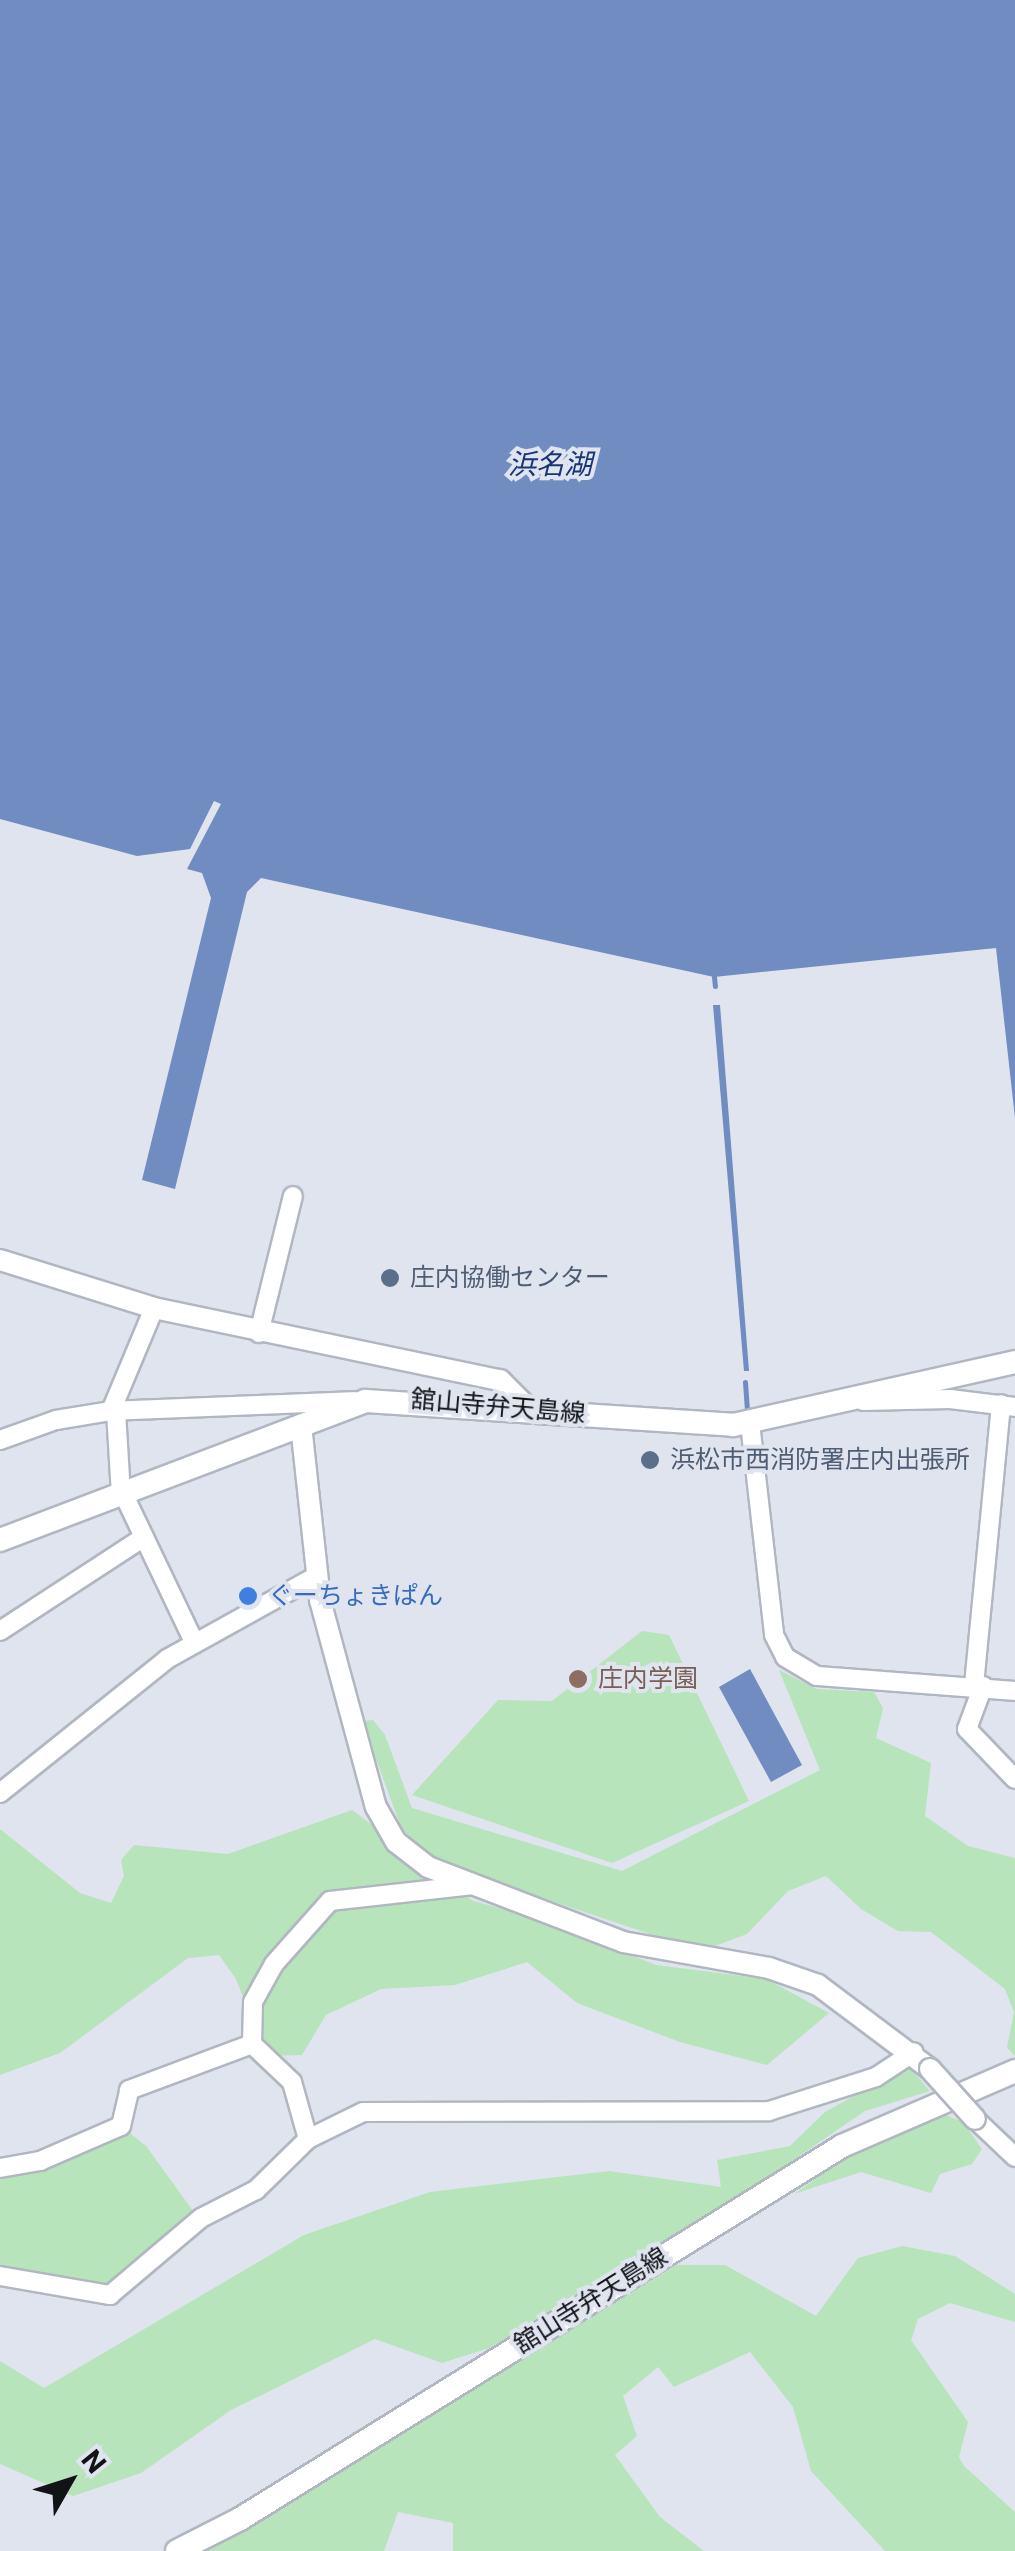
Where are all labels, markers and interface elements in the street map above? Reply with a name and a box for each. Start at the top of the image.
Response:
water label: 浜名湖 [508,448,592,482]
place label: 庄内協働センター [410,1263,610,1293]
marker: 庄内協働センター [379,1267,401,1289]
street label: 舘山寺弁天島線 [410,1384,586,1430]
place label: 浜松市西消防署庄内出張所 [670,1445,970,1475]
marker: 浜松市西消防署庄内出張所 [639,1449,661,1471]
place label: ぐーちょきぱん [268,1581,443,1611]
marker: ぐーちょきぱん [237,1585,259,1607]
place label: 庄内学園 [598,1664,698,1694]
marker: 庄内学園 [567,1668,589,1690]
street label: 舘山寺弁天島線 [509,2242,673,2360]
north arrow [20,2431,120,2531]
text: N [75,2444,113,2480]

